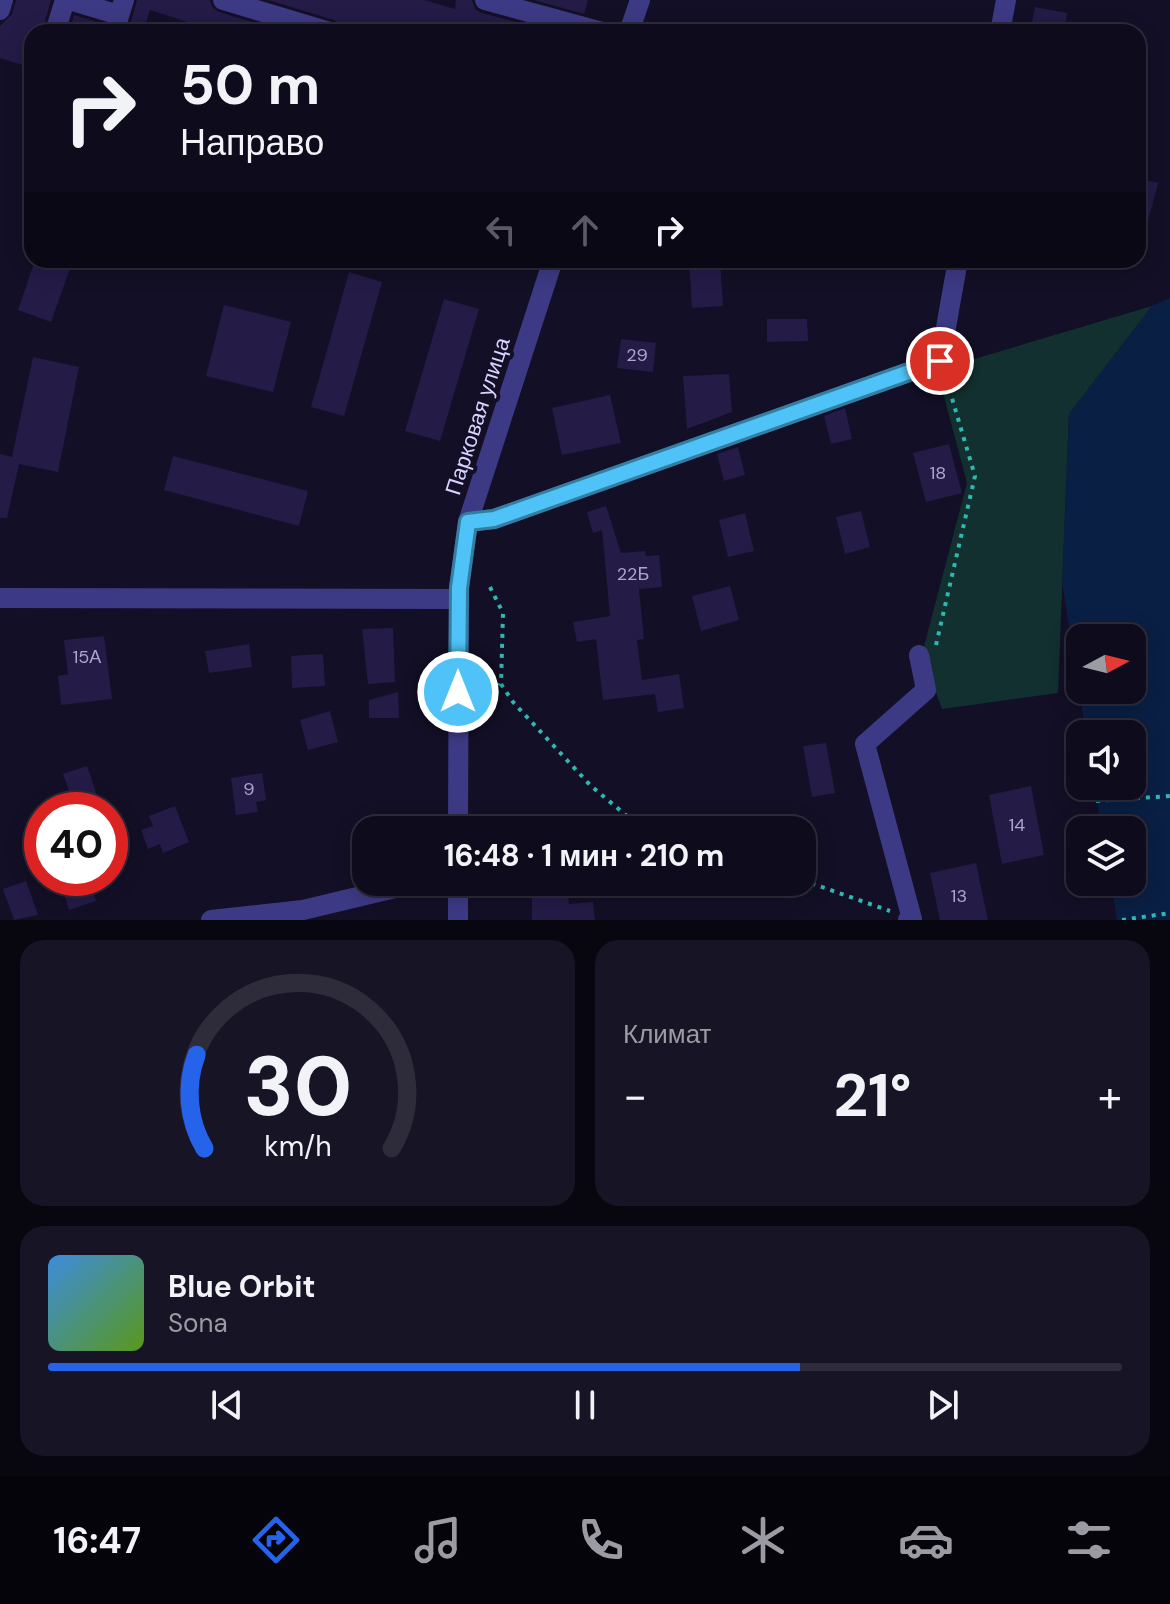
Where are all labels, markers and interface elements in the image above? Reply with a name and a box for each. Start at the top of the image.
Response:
text: 50 m [180,48,320,121]
icon: right [48,56,152,160]
text: Направо [180,119,324,166]
icon: left [479,208,523,252]
icon: ahead [563,208,607,252]
icon: right [647,208,691,252]
pin [906,327,974,395]
street label: Парковая улица [438,333,517,499]
icon: arrive [918,339,962,383]
house number: 29 [626,343,648,367]
house number: 18 [930,461,946,485]
house number: 22Б [617,562,649,586]
north arrow [1066,624,1146,704]
map controls [1066,624,1146,896]
house number: 15А [73,645,101,669]
position arrow [416,650,500,734]
button: sound [1066,720,1146,800]
house number: 9 [243,777,255,801]
speed limit sign: 40 [24,792,128,896]
house number: 14 [1009,813,1025,837]
button: layers [1066,816,1146,896]
text: 16:48 · 1 мин · 210 m [444,836,724,875]
house number: 13 [951,884,967,908]
text: Климат [623,1017,712,1051]
text: 30 [243,1032,352,1141]
text: 21° [833,1056,912,1135]
text: − [623,1067,647,1125]
text: + [1098,1067,1122,1125]
text: km/h [264,1128,331,1165]
text: Blue Orbit [168,1267,315,1306]
text: Sona [168,1306,228,1340]
icon: previous [205,1383,249,1427]
icon: pause [563,1383,607,1427]
icon: next [921,1383,965,1427]
icon: directions [248,1512,304,1568]
icon: music [410,1512,466,1568]
icon: phone [573,1512,629,1568]
icon: climate [735,1512,791,1568]
icon: car [898,1512,954,1568]
icon: filters [1061,1512,1117,1568]
text: 16:47 [53,1517,141,1564]

